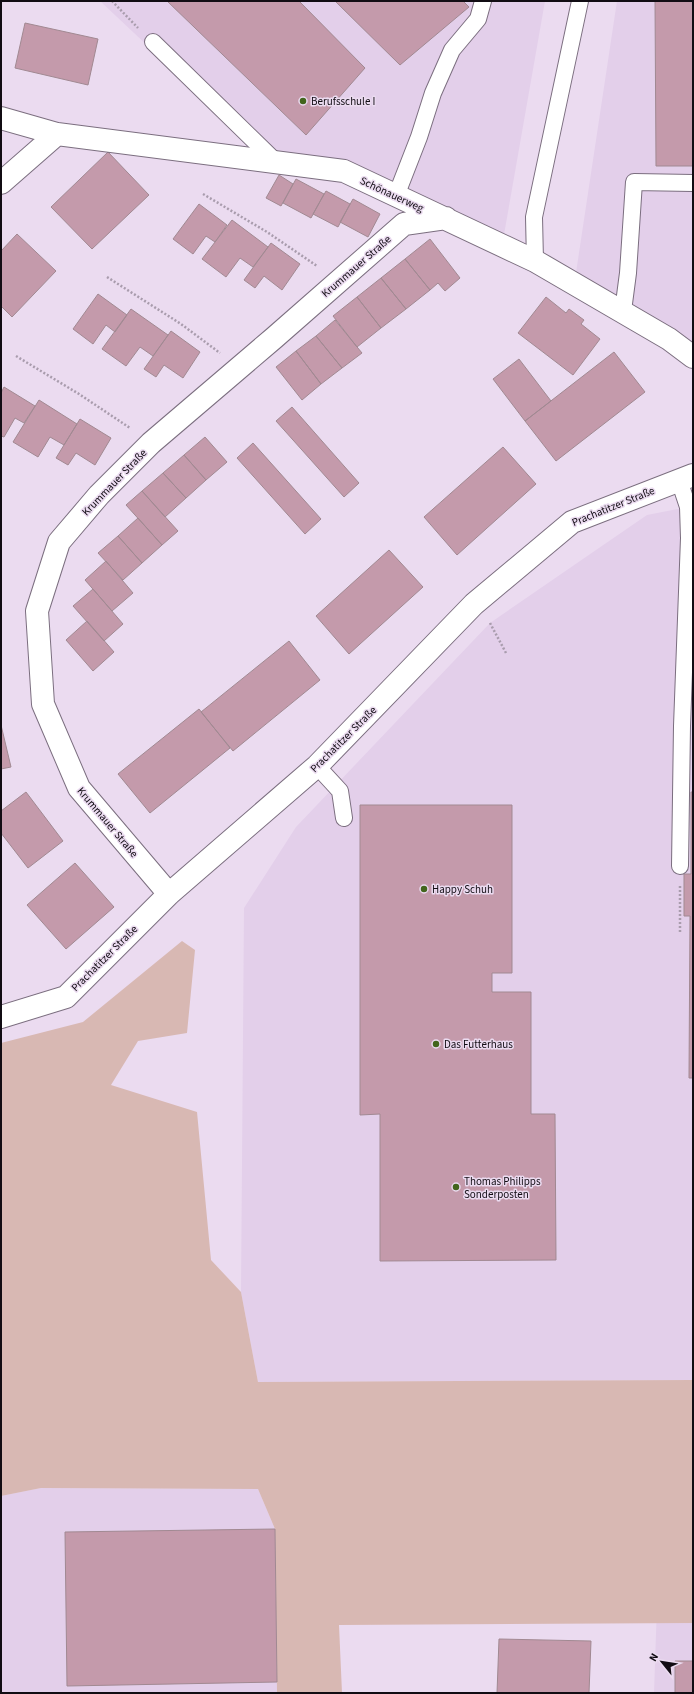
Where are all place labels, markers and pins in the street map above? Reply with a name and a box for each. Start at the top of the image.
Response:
place label: Berufsschule I [311,94,375,109]
marker: Berufsschule I [298,96,308,106]
place label: Happy Schuh [432,882,493,897]
marker: Happy Schuh [419,884,429,894]
place label: Das Futterhaus [444,1037,513,1052]
marker: Das Futterhaus [431,1039,441,1049]
place label: Thomas Philipps Sonderposten [464,1174,541,1202]
marker: Thomas Philipps Sonderposten [451,1182,461,1192]

